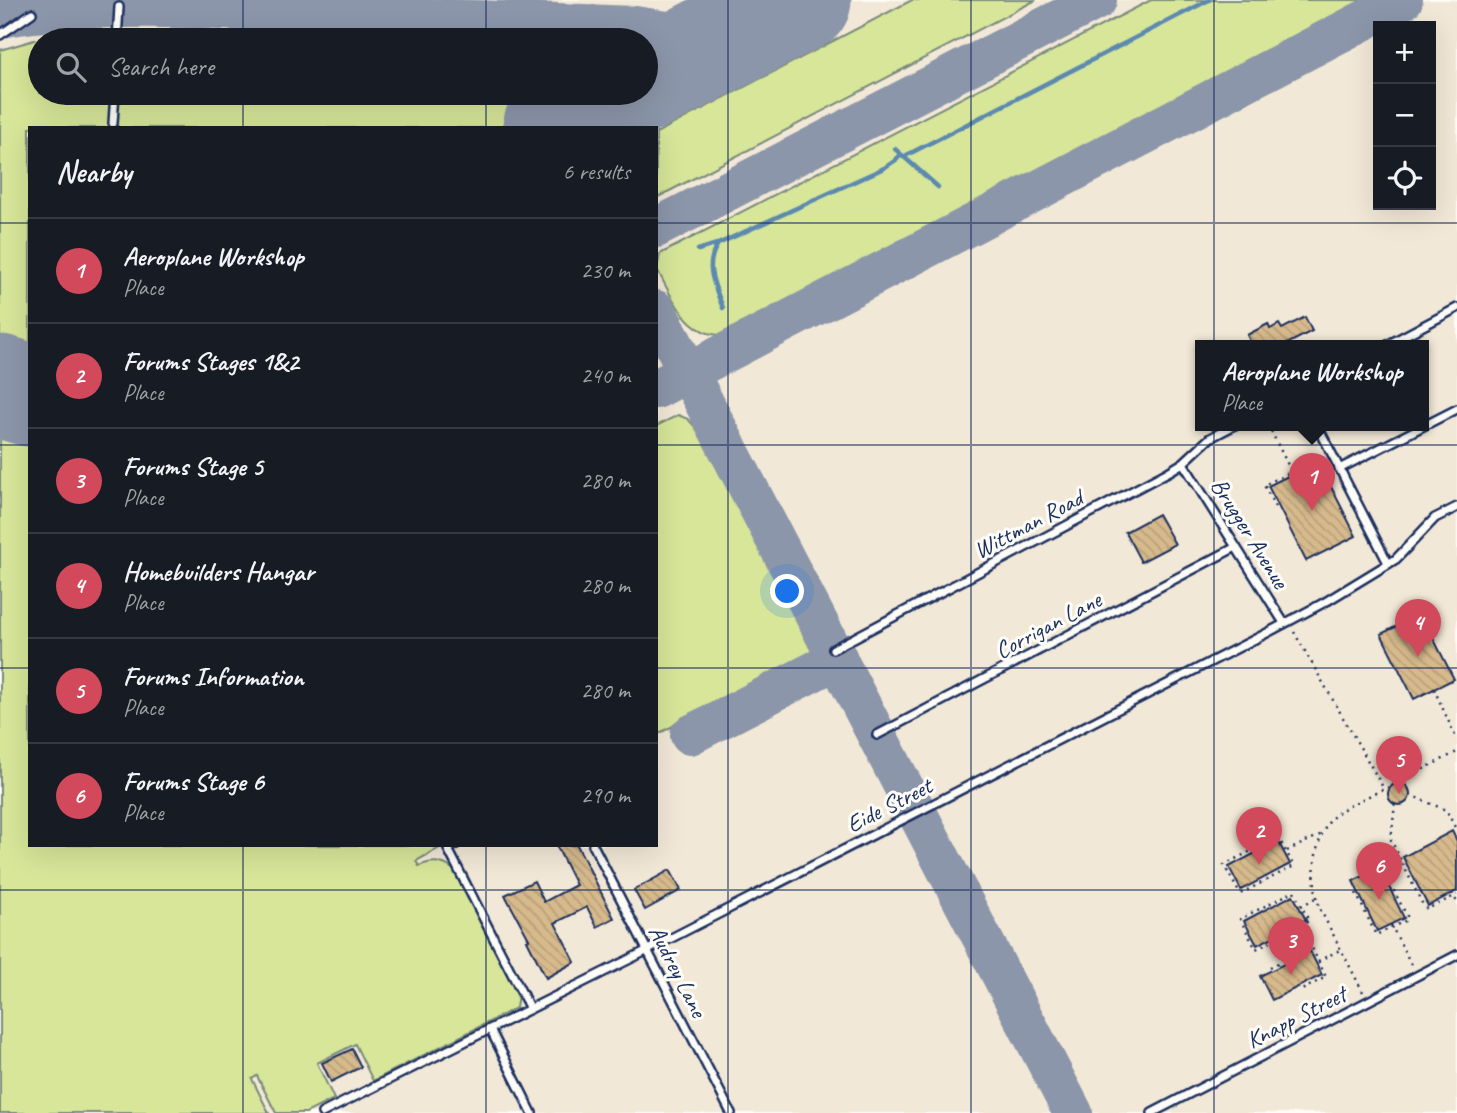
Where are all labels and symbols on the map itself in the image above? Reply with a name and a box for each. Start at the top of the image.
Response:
pin: 1 [1289,453,1335,511]
street label: Brugger Avenue [1204,472,1297,596]
street label: Wittman Road [968,481,1091,565]
your location [770,574,804,608]
street label: Corrigan Lane [990,584,1108,665]
pin: 4 [1395,599,1441,657]
pin: 5 [1376,736,1422,794]
street label: Eide Street [841,770,939,839]
pin: 2 [1236,807,1282,865]
pin: 6 [1356,842,1402,900]
pin: 3 [1268,917,1314,975]
street label: Audrey Lane [642,920,715,1024]
street label: Knapp Street [1241,978,1354,1055]

